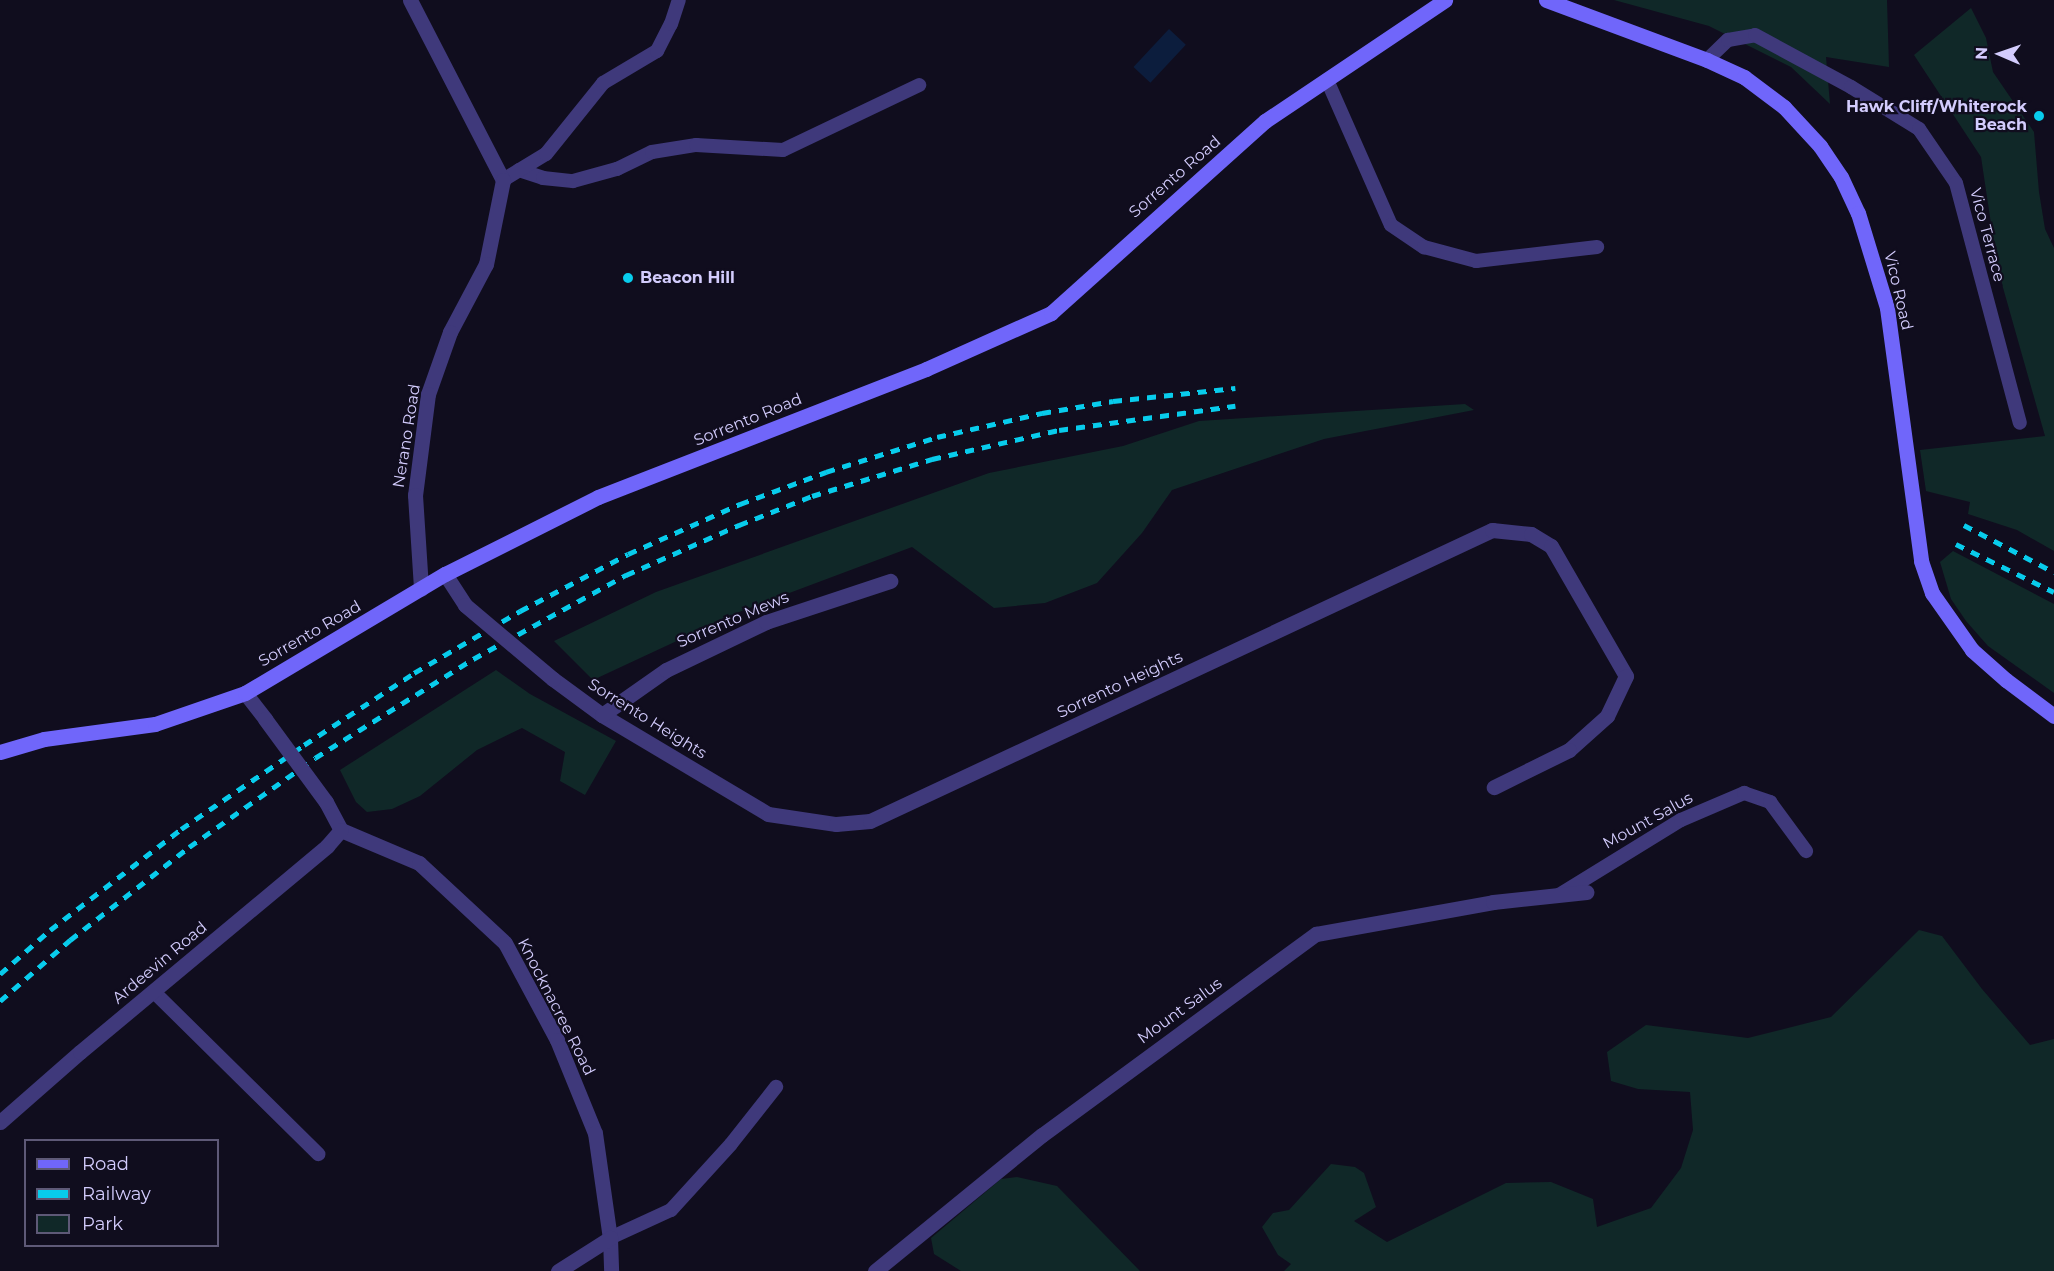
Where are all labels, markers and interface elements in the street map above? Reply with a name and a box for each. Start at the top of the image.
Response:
north arrow [1970,24,2030,84]
text: N [1972,47,1991,60]
place label: Hawk Cliff/Whiterock Beach [1846,97,2027,135]
marker: Hawk Cliff/Whiterock Beach [2032,109,2046,123]
street label: Sorrento Road [1125,132,1225,222]
street label: Vico Terrace [1965,186,2009,284]
street label: Vico Road [1880,250,1916,332]
place label: Beacon Hill [640,268,735,288]
marker: Beacon Hill [621,271,635,285]
street label: Nerano Road [389,383,425,489]
street label: Sorrento Road [691,390,805,450]
street label: Sorrento Mews [674,588,792,652]
street label: Sorrento Road [255,597,365,671]
street label: Sorrento Heights [1054,647,1186,723]
street label: Sorrento Heights [584,675,710,763]
street label: Mount Salus [1600,788,1696,854]
street label: Ardeevin Road [109,918,211,1008]
street label: Knocknacree Road [513,935,599,1079]
street label: Mount Salus [1134,974,1226,1048]
legend [24,1139,219,1247]
text: Road [82,1153,129,1175]
text: Railway [82,1183,151,1205]
text: Park [82,1213,123,1235]

